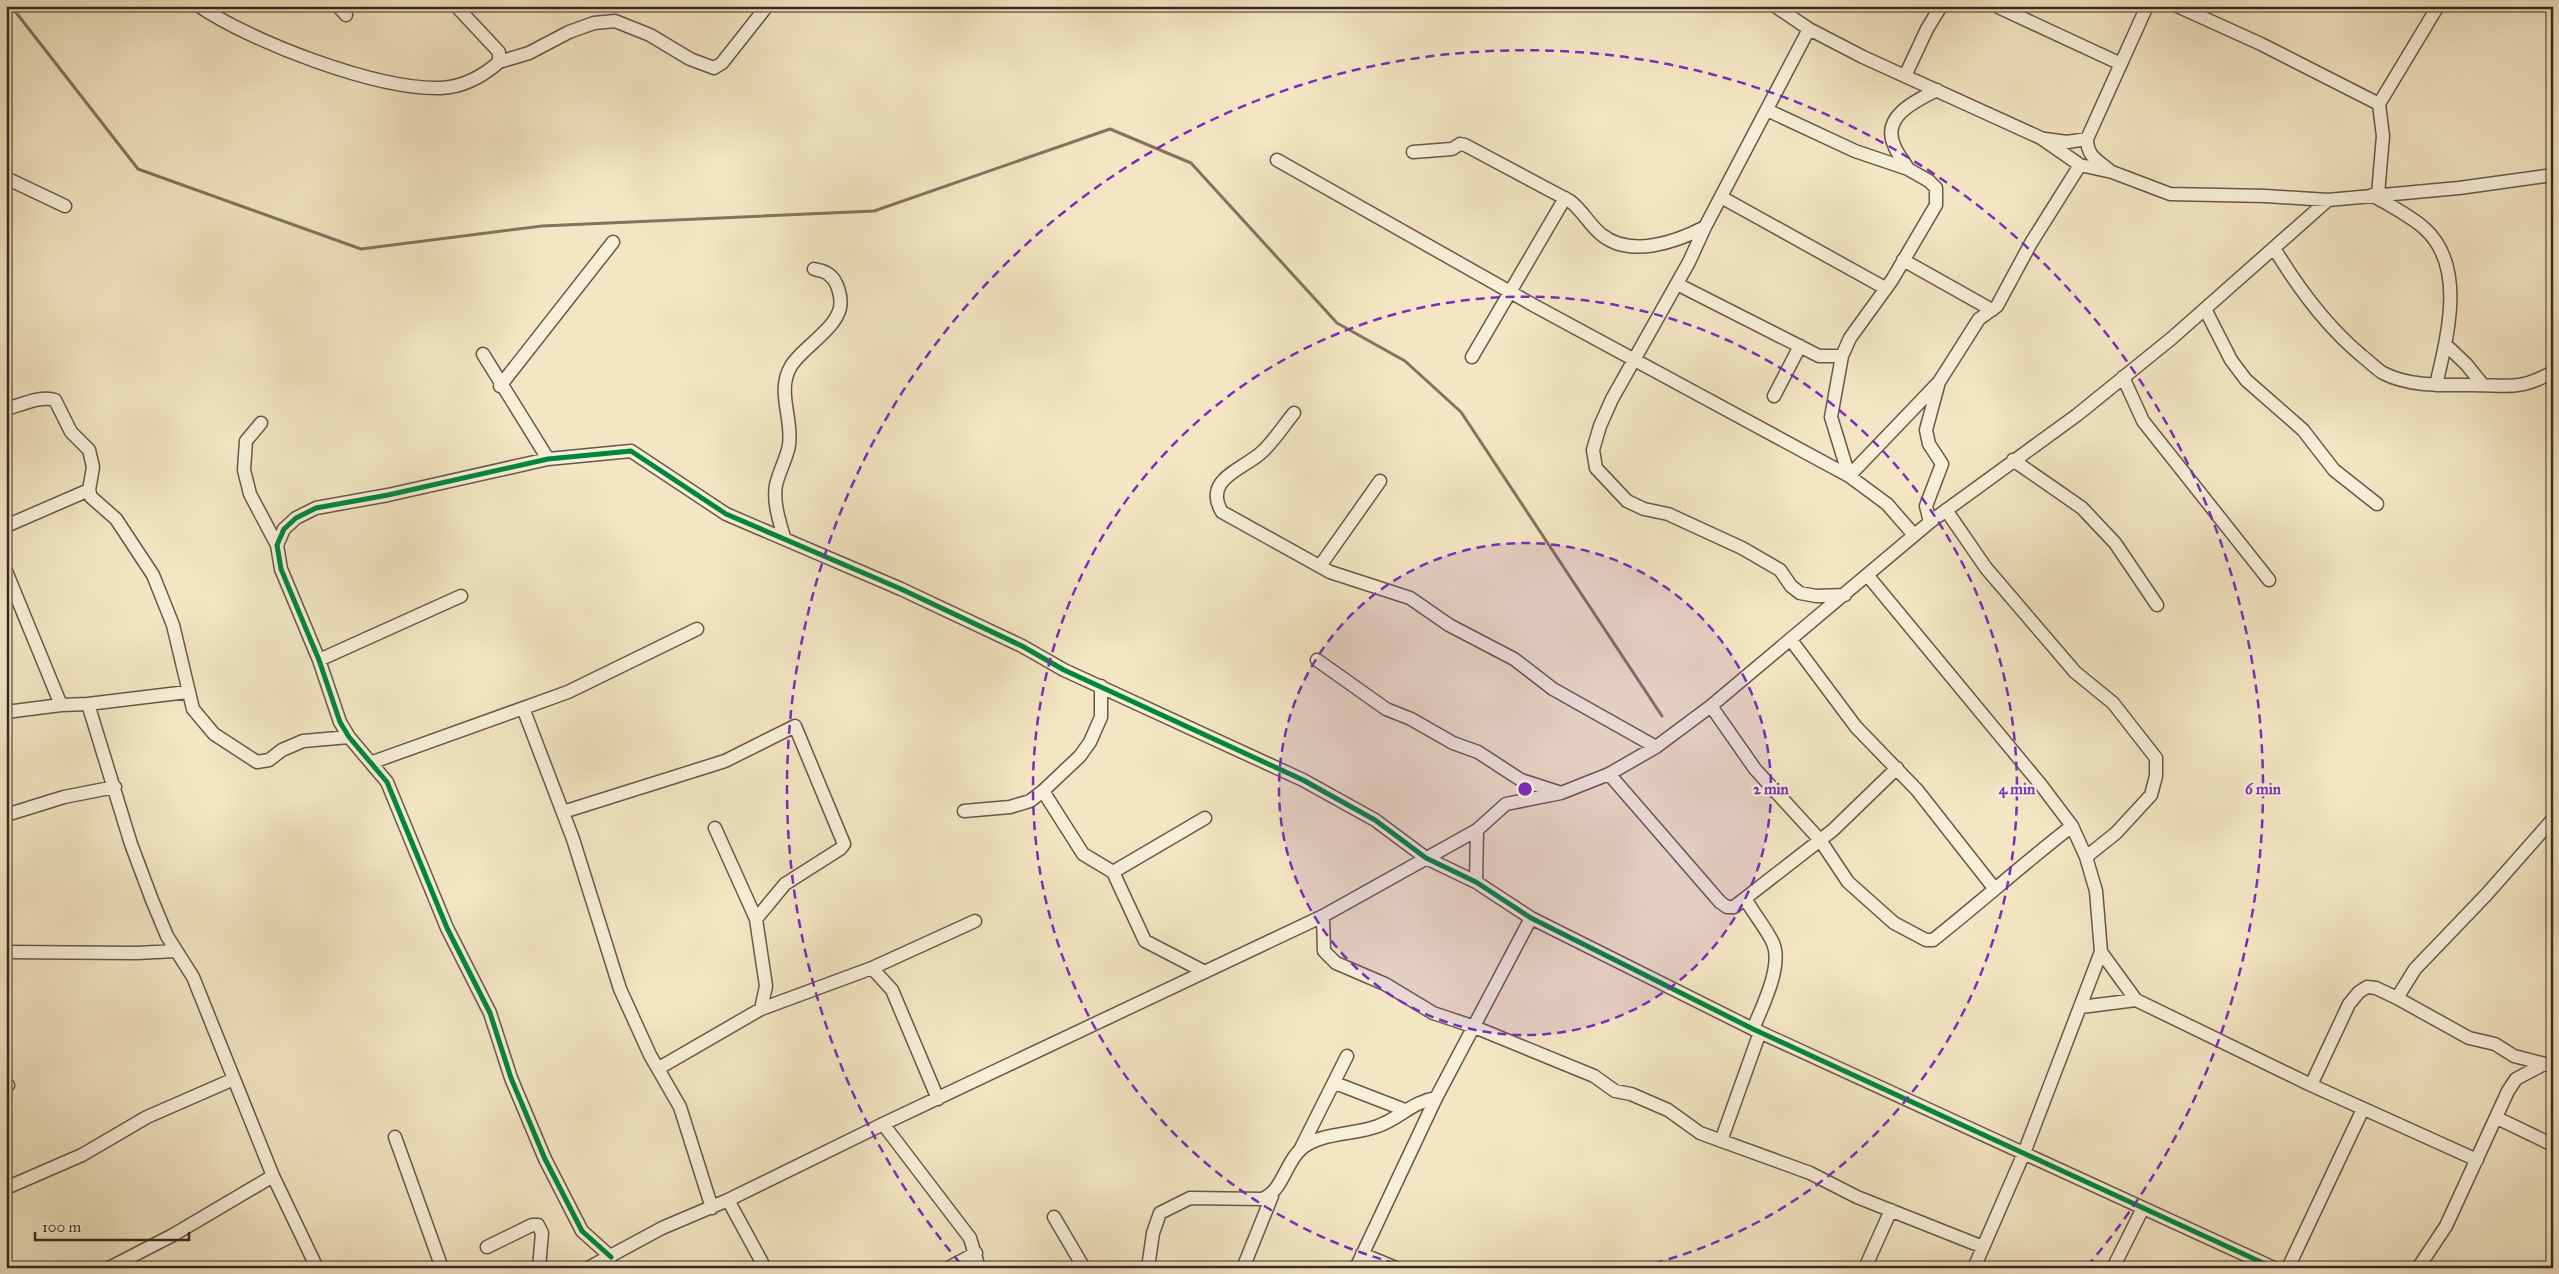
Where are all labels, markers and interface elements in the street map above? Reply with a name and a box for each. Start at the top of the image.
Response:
centre of rings [1516,780,1534,798]
text: 2 min [1753,780,1790,798]
text: 4 min [1999,780,2036,799]
text: 6 min [2245,780,2282,798]
scale bar [35,1209,189,1241]
text: 100 m [42,1218,82,1236]

